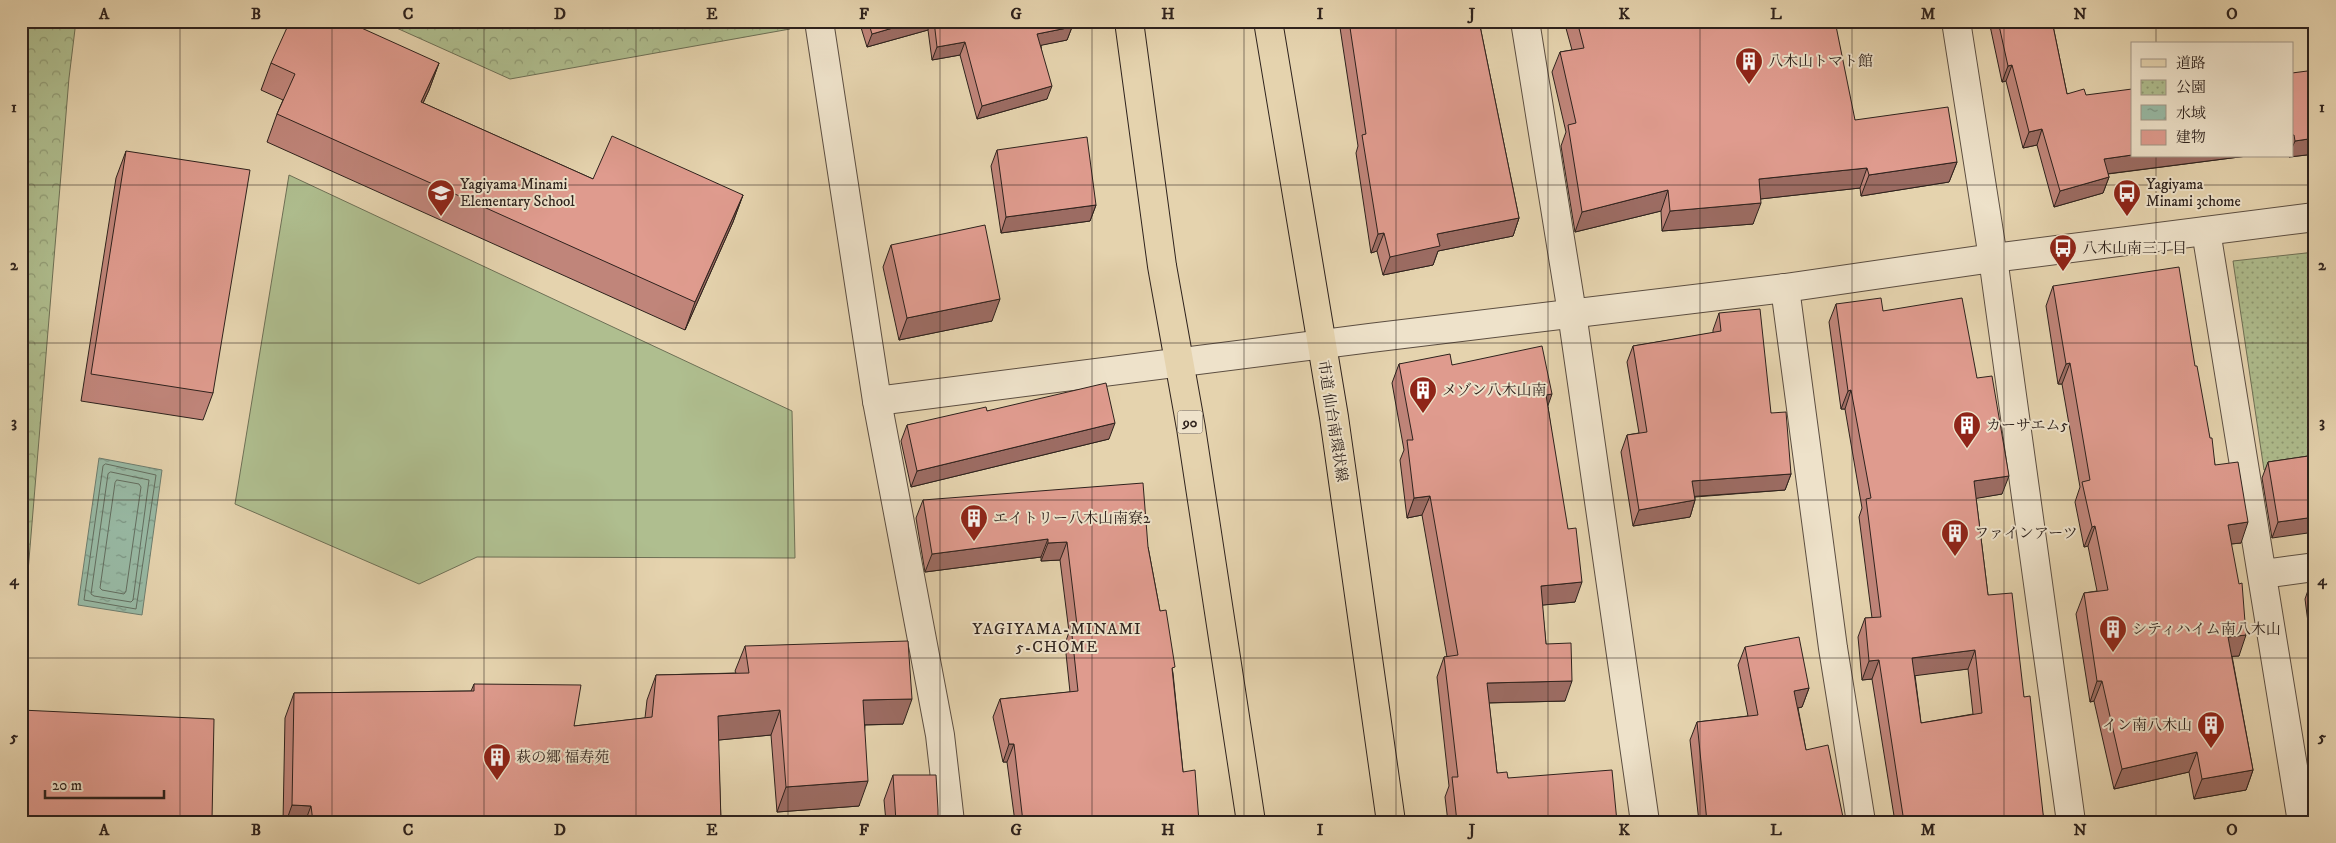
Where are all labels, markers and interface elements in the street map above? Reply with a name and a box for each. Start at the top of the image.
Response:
text: A [98,4,110,24]
text: B [251,4,261,24]
text: C [403,4,413,24]
text: D [554,4,566,24]
text: E [706,4,718,24]
text: F [859,4,869,24]
text: G [1010,4,1022,24]
text: H [1161,4,1175,24]
text: I [1317,4,1324,24]
text: J [1467,4,1476,24]
text: K [1618,4,1630,24]
text: L [1770,4,1782,24]
text: M [1921,4,1936,24]
text: N [2073,4,2087,24]
text: O [2226,4,2238,24]
legend [2131,42,2294,158]
building icon: 八木山トマト館 [1734,46,1764,85]
place label: 八木山トマト館 [1768,52,1873,71]
text: 道路 [2176,54,2206,73]
text: 公園 [2176,78,2206,97]
text: 1 [11,97,17,117]
text: 1 [2319,97,2325,117]
text: 水域 [2176,104,2206,123]
text: 建物 [2176,128,2206,147]
place label: Yagiyama Minami Elementary School [460,175,575,211]
place label: Yagiyama Minami 3chome [2146,175,2241,211]
school or university icon: Yagiyama Minami Elementary School [426,178,456,217]
bus stop icon: Yagiyama Minami 3chome [2112,178,2142,217]
bus stop icon: 八木山南三丁目 [2048,233,2078,272]
place label: 八木山南三丁目 [2082,239,2187,258]
text: 2 [10,255,19,275]
text: 2 [2318,255,2327,275]
street label: 市道 仙台南環状線 [1313,359,1352,483]
building icon: メゾン八木山南 [1408,375,1438,414]
place label: メゾン八木山南 [1442,381,1547,400]
building icon: カーサエム5 [1952,410,1982,449]
road number: 90 [1178,411,1202,434]
text: 3 [11,412,17,432]
text: 3 [2319,412,2325,432]
place label: カーサエム5 [1986,416,2068,435]
building icon: エイトリー八木山南寮2 [959,503,989,542]
place label: エイトリー八木山南寮2 [993,509,1151,528]
building icon: ファインアーツ [1940,518,1970,557]
place label: ファインアーツ [1974,524,2078,543]
text: 4 [8,570,19,590]
text: 4 [2316,570,2327,590]
building icon: シティハイム南八木山 [2098,614,2128,653]
district label: YAGIYAMA-MINAMI 5-CHOME [972,619,1142,657]
place label: シティハイム南八木山 [2132,620,2281,639]
building icon: イン南八木山 [2196,710,2226,749]
place label: イン南八木山 [2102,716,2192,735]
text: 5 [9,727,18,747]
text: 5 [2317,727,2326,747]
building icon: 萩の郷 福寿苑 [482,742,512,781]
place label: 萩の郷 福寿苑 [516,748,609,767]
scale bar [45,768,164,800]
text: 20 m [52,776,82,795]
text: A [98,820,110,840]
text: B [251,820,261,840]
text: C [403,820,413,840]
text: D [554,820,566,840]
text: E [706,820,718,840]
text: F [859,820,869,840]
text: G [1010,820,1022,840]
text: H [1161,820,1175,840]
text: I [1317,820,1324,840]
text: J [1467,820,1476,840]
text: K [1618,820,1630,840]
text: L [1770,820,1782,840]
text: M [1921,820,1936,840]
text: N [2073,820,2087,840]
text: O [2226,820,2238,840]

